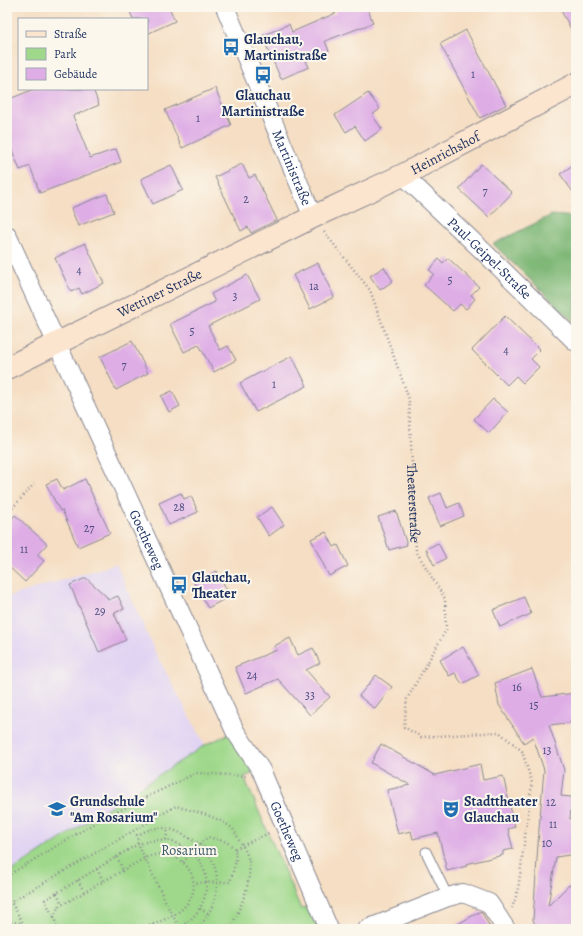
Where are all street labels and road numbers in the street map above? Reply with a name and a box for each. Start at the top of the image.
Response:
street label: Heinrichshof [407,126,485,179]
street label: Martinistraße [268,127,317,208]
street label: Paul-Geipel-Straße [443,213,536,303]
street label: Wettiner Straße [113,264,205,322]
street label: Theaterstraße [402,463,425,543]
street label: Goetheweg [125,507,169,572]
street label: Goetheweg [266,798,308,864]

